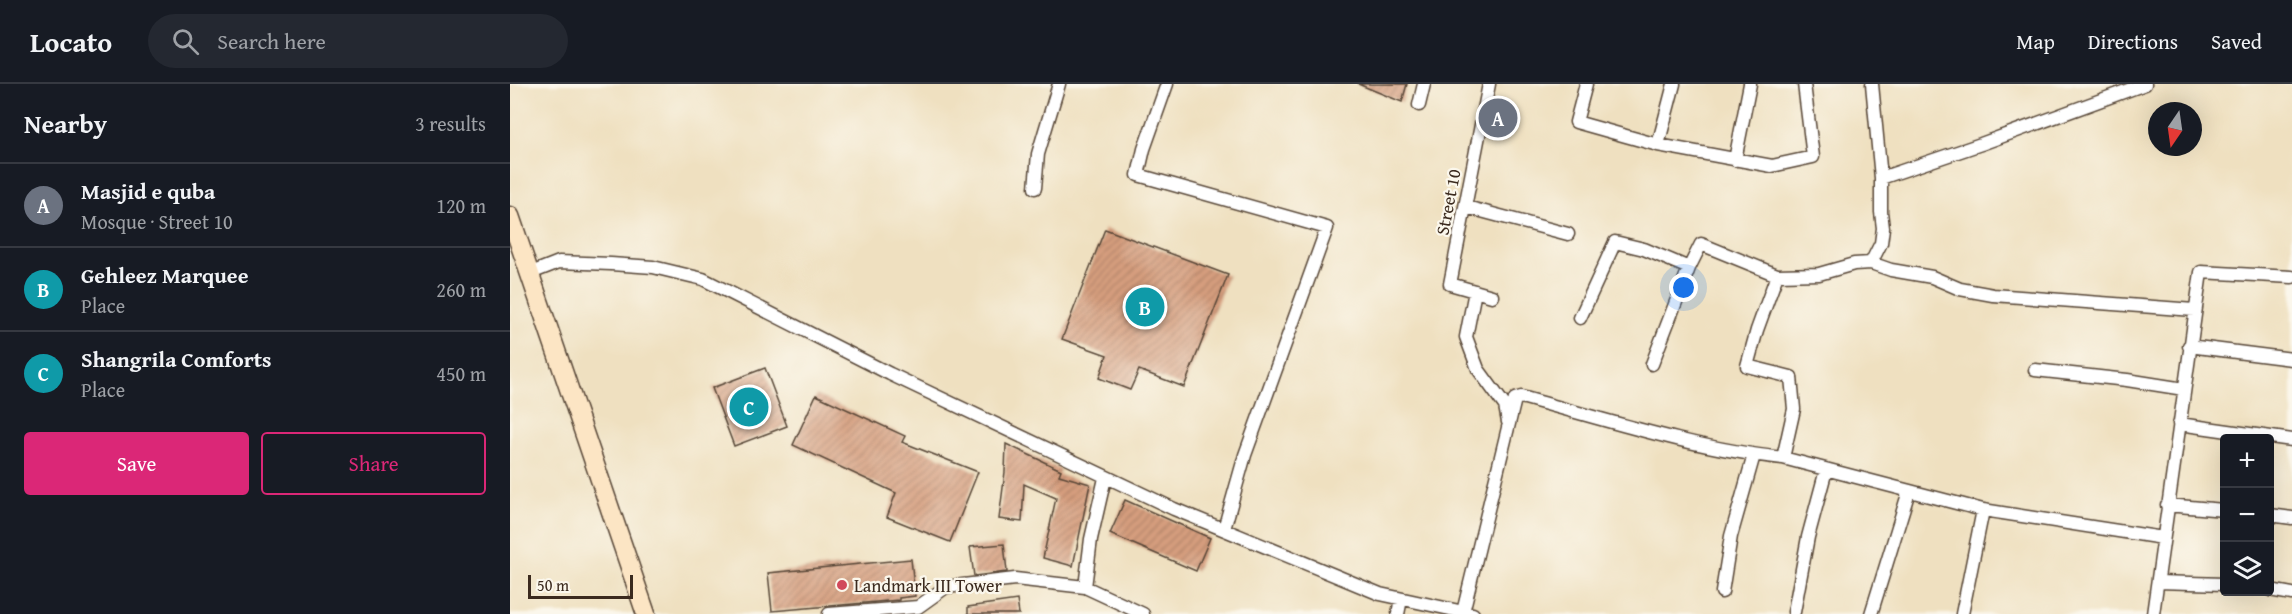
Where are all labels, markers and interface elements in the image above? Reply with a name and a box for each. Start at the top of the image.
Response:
search box [148,14,568,68]
text: Locato [30,21,112,62]
icon: search [169,25,202,58]
text: Search here [217,25,326,57]
text: Map [2016,26,2055,57]
text: Directions [2088,26,2178,57]
text: Saved [2211,26,2262,57]
pin: A [1478,96,1518,141]
north arrow [2148,102,2202,156]
text: Nearby [24,104,107,143]
text: 3 results [415,109,486,138]
street label: Street 10 [1428,166,1468,237]
text: Masjid e quba [81,175,215,207]
text: A [37,191,50,220]
text: 120 m [436,191,486,220]
text: Mosque · Street 10 [81,207,233,236]
text: Gehleez Marquee [81,259,248,291]
your location [1669,273,1698,302]
text: B [37,275,50,304]
text: 260 m [436,275,486,304]
pin: B [1126,284,1164,330]
text: Place [81,291,125,320]
text: Shangrila Comforts [81,343,272,375]
text: C [38,359,49,388]
text: 450 m [436,359,486,388]
text: Place [81,375,125,404]
pin: C [730,384,768,430]
button: Save [24,432,249,495]
button: Share [261,432,486,495]
map controls [2220,434,2274,596]
button: + [2220,434,2274,488]
button: − [2220,488,2274,542]
button: layers [2220,542,2274,596]
scale bar [528,572,633,600]
place label: Landmark III Tower [854,572,1002,599]
text: 50 m [537,573,569,597]
marker: Landmark III Tower [835,578,849,592]

